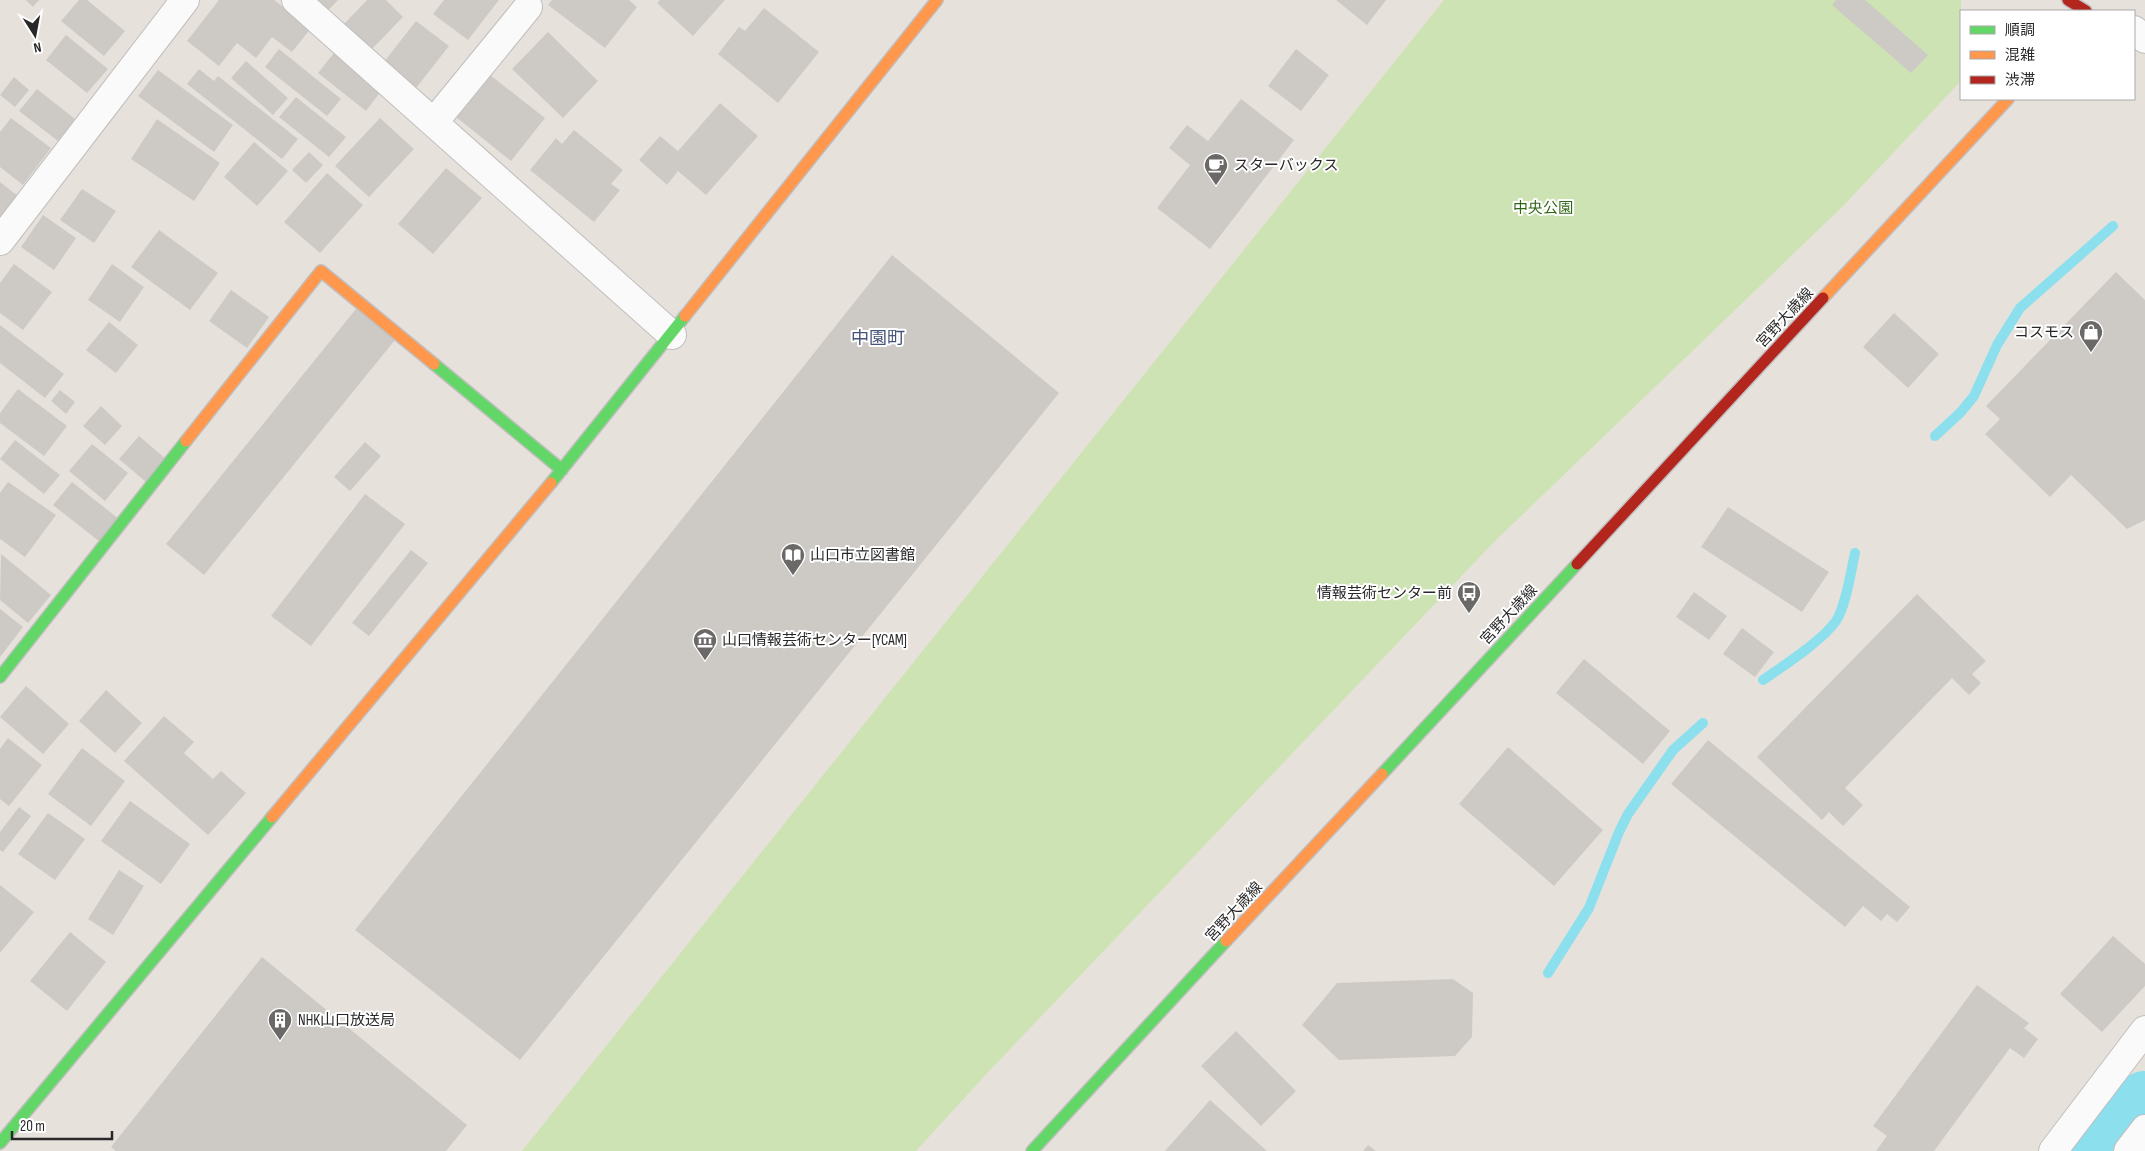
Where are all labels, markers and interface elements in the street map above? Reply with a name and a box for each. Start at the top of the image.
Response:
north arrow [10,10,60,60]
legend [1960,10,2135,100]
text: 順調 [2005,21,2035,40]
text: N [32,38,43,56]
text: 混雑 [2005,46,2035,65]
text: 渋滞 [2005,71,2035,90]
cafe icon: スターバックス [1203,152,1229,186]
place label: スターバックス [1234,156,1338,175]
park label: 中央公園 [1513,199,1573,218]
street label: 宮野大歳線 [1752,284,1818,352]
shop icon: コスモス [2078,319,2104,353]
place label: コスモス [2014,323,2074,342]
district label: 中園町 [851,328,905,349]
library icon: 山口市立図書館 [780,542,806,576]
place label: 山口市立図書館 [810,546,915,565]
bus stop icon: 情報芸術センター前 [1456,580,1482,614]
street label: 宮野大歳線 [1476,581,1542,649]
place label: 情報芸術センター前 [1317,584,1452,603]
museum icon: 山口情報芸術センター[YCAM] [692,627,718,661]
place label: 山口情報芸術センター[YCAM] [722,631,907,650]
street label: 宮野大歳線 [1201,878,1267,946]
building icon: NHK山口放送局 [267,1007,293,1041]
place label: NHK山口放送局 [298,1011,395,1030]
scale bar [12,1108,112,1140]
text: 20 m [20,1117,45,1136]

